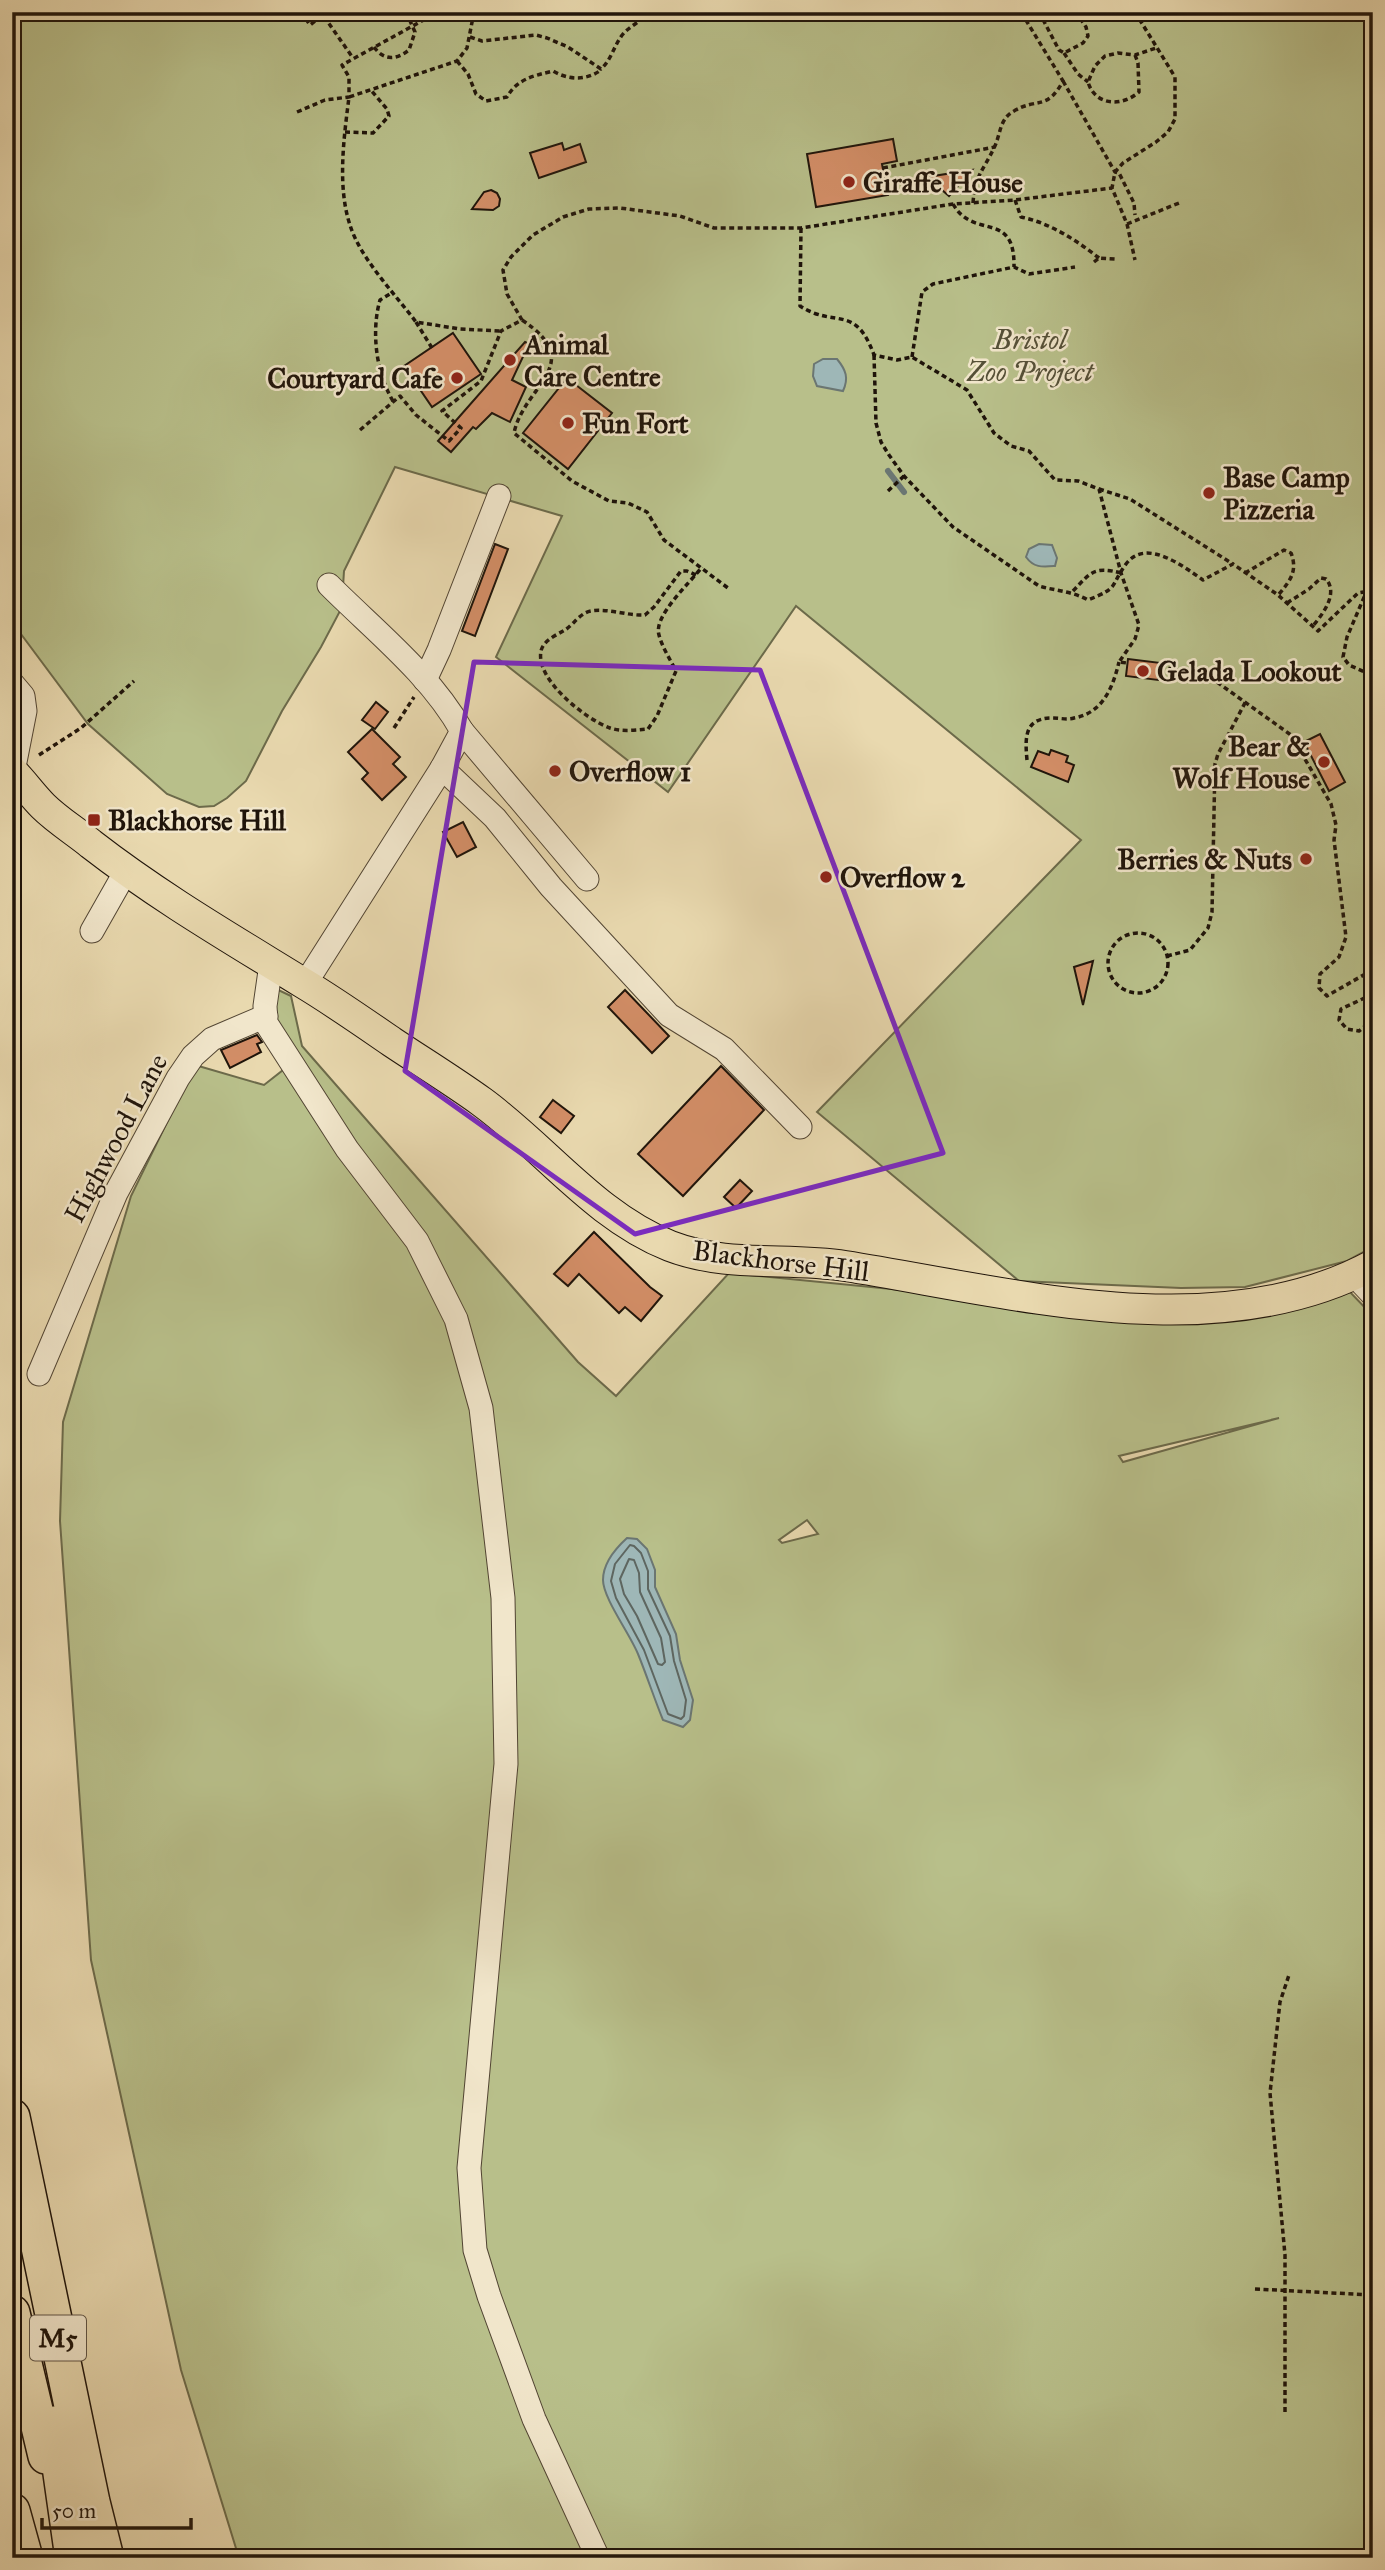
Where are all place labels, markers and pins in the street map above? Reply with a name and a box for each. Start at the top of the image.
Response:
place label: Giraffe House [863,165,1023,200]
marker: Giraffe House [841,174,857,190]
place label: Animal Care Centre [522,327,661,394]
marker: Animal Care Centre [502,352,518,368]
place label: Courtyard Cafe [267,361,443,396]
marker: Courtyard Cafe [449,370,465,386]
place label: Fun Fort [582,406,688,441]
marker: Fun Fort [560,415,576,431]
place label: Base Camp Pizzeria [1223,460,1350,527]
marker: Base Camp Pizzeria [1201,485,1217,501]
place label: Gelada Lookout [1157,654,1342,689]
marker: Gelada Lookout [1135,663,1151,679]
place label: Bear & Wolf House [1172,729,1310,796]
place label: Overflow 1 [569,754,691,789]
marker: Bear & Wolf House [1316,754,1332,770]
marker: Overflow 1 [547,763,563,779]
place label: Blackhorse Hill [108,803,286,838]
marker: Blackhorse Hill [86,812,102,828]
place label: Berries & Nuts [1117,842,1292,877]
marker: Berries & Nuts [1298,851,1314,867]
place label: Overflow 2 [840,860,966,895]
marker: Overflow 2 [818,869,834,885]

